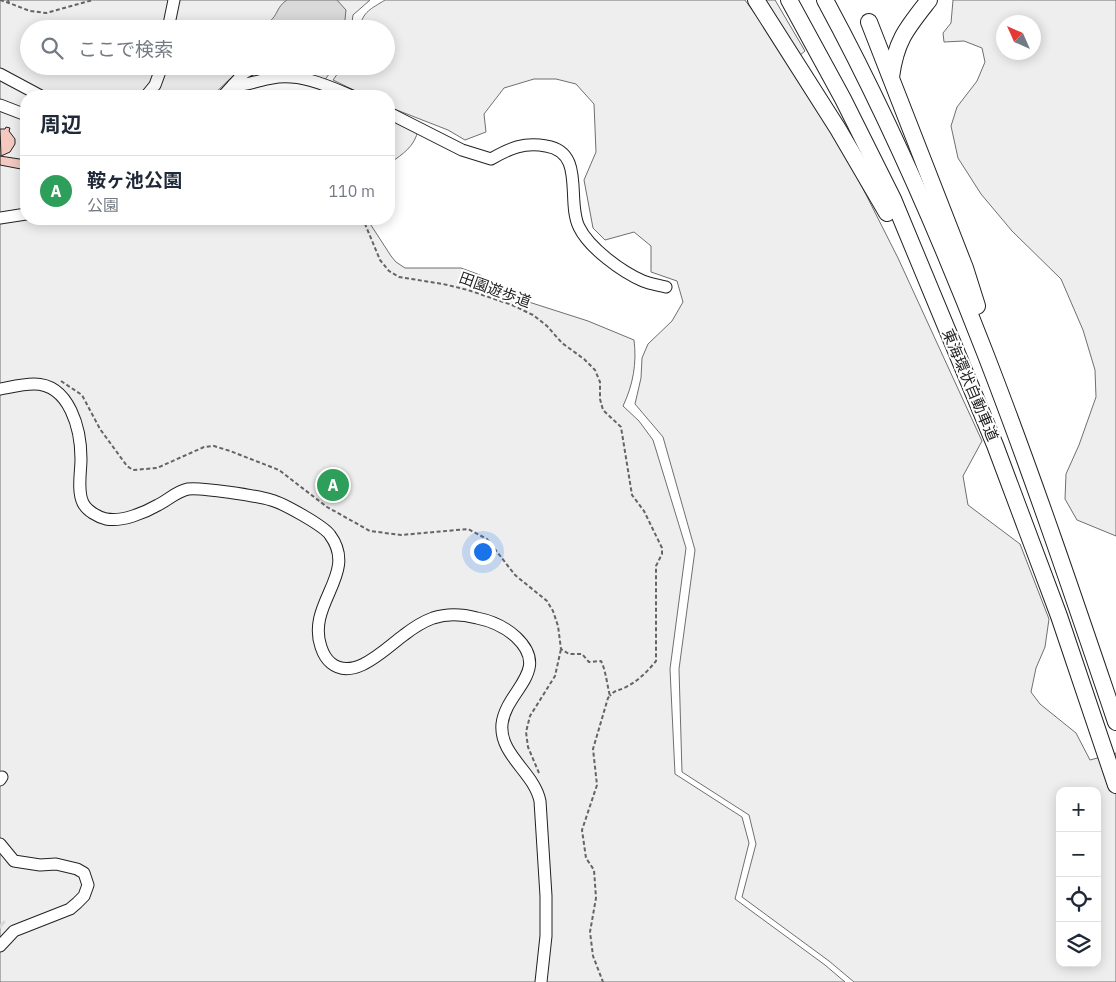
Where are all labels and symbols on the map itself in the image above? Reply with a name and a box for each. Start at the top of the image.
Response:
north arrow [996,15,1041,60]
street label: 田園遊歩道 [457,268,534,311]
street label: 東海環状自動車道 [938,326,1003,444]
pin: A [317,466,349,504]
your location [470,539,496,565]

